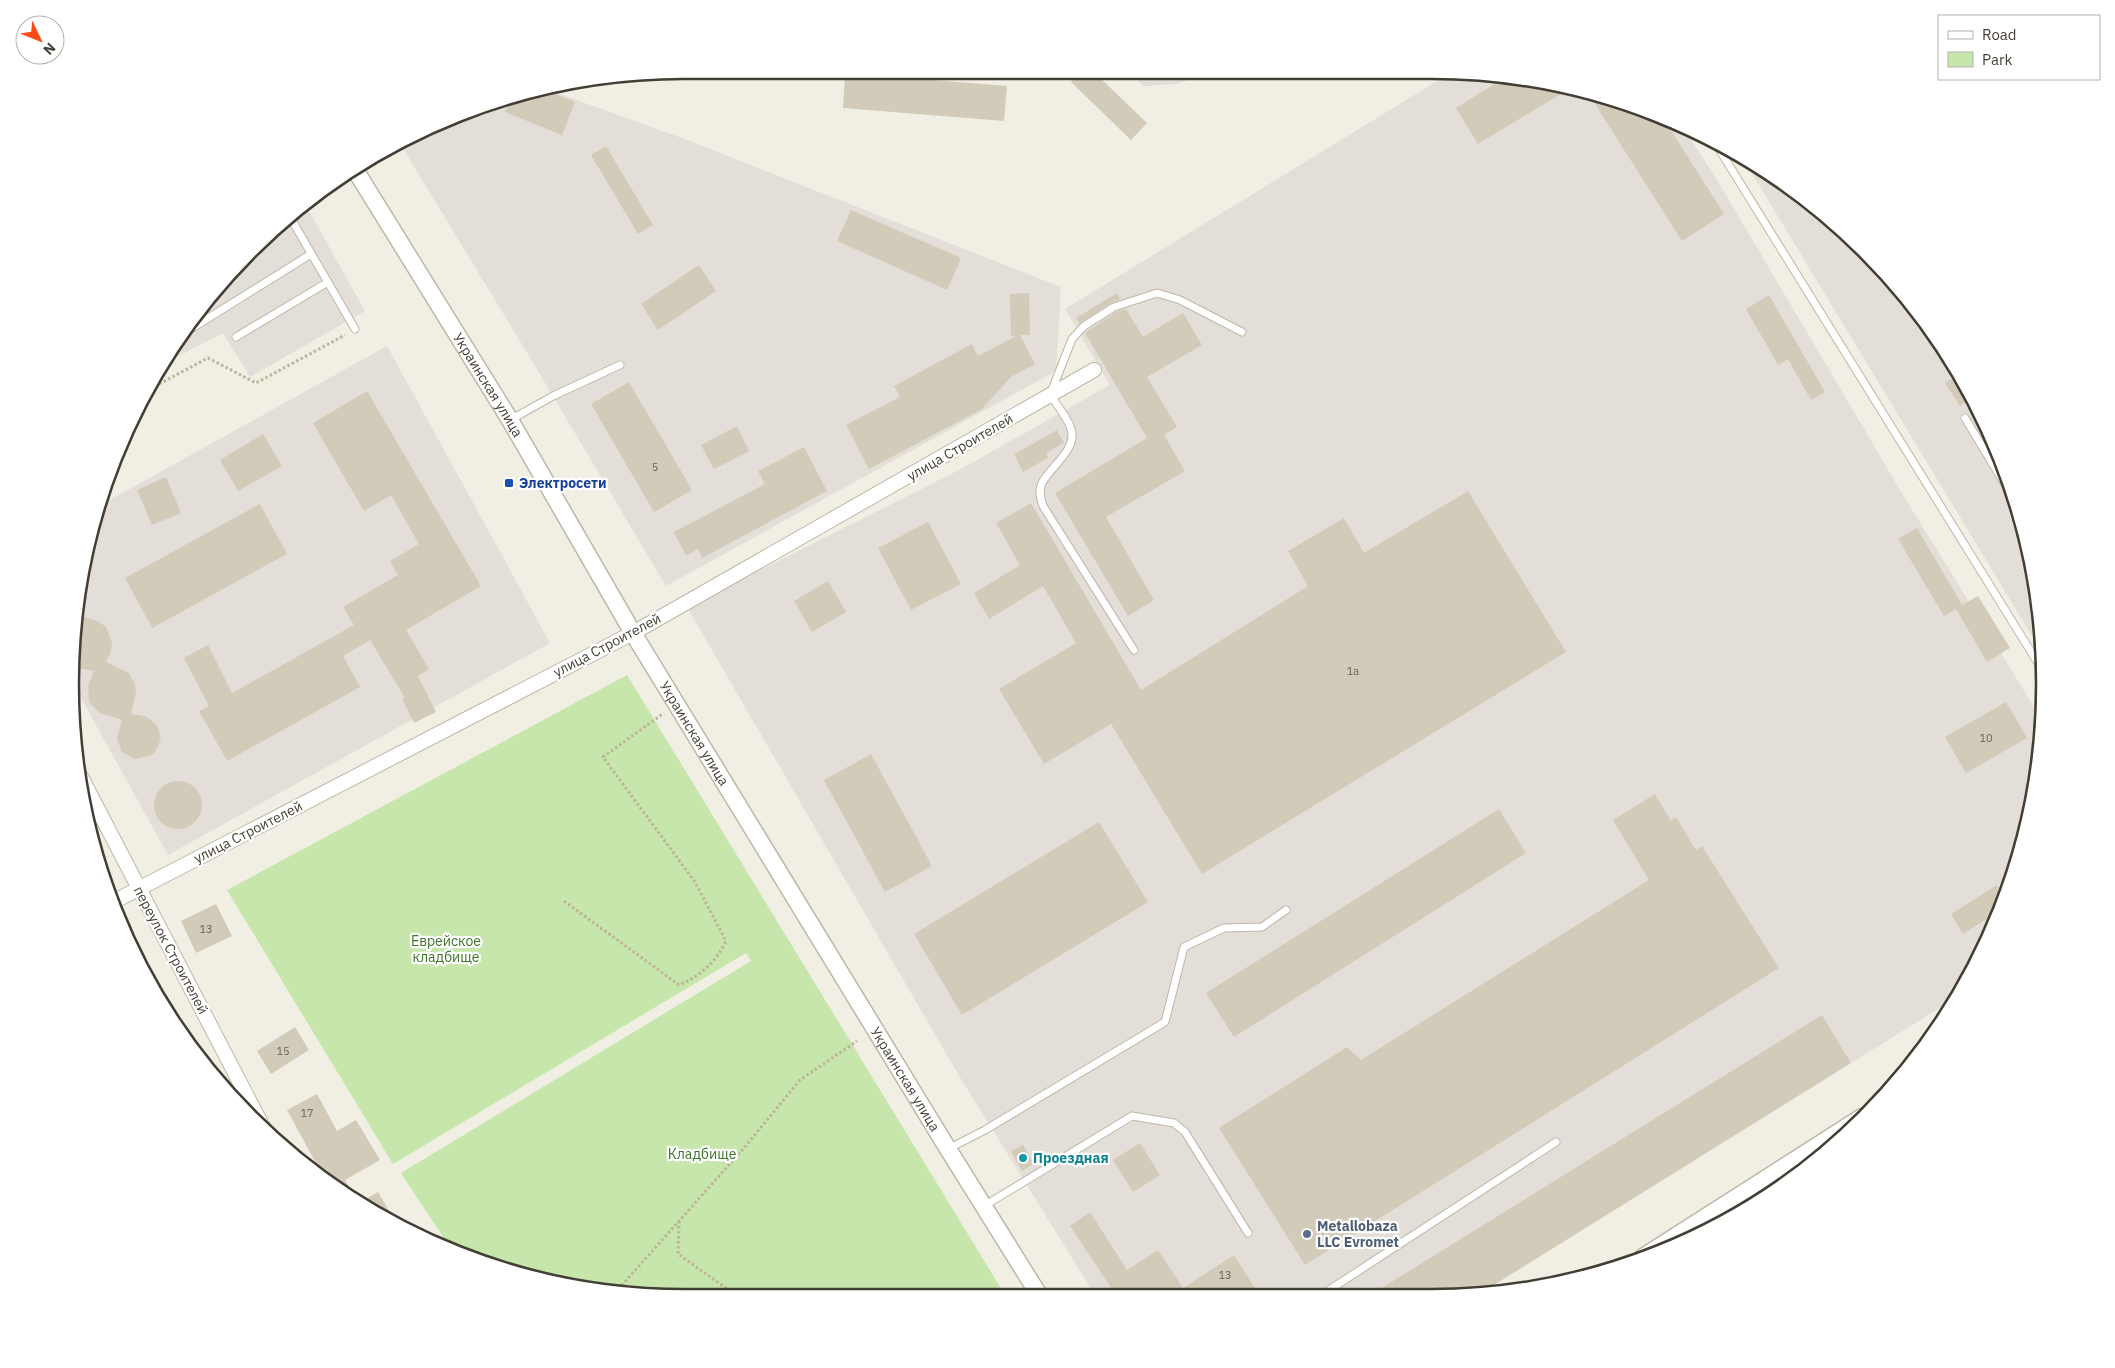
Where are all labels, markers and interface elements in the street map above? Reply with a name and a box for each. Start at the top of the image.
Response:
north arrow [15,15,65,65]
legend [1938,15,2100,80]
text: Road [1982,25,2017,44]
text: N [39,39,60,59]
text: Park [1982,50,2012,69]
street label: Украинская улица [449,329,527,441]
street label: улица Строителей [904,409,1016,485]
house number: 5 [652,460,658,474]
place label: Электросети [519,474,607,492]
marker: Электросети [503,477,515,489]
street label: улица Строителей [550,609,664,681]
house number: 1а [1347,664,1359,678]
street label: Украинская улица [656,678,733,789]
house number: 10 [1979,731,1993,745]
street label: улица Строителей [191,797,305,867]
street label: переулок Строителей [130,883,212,1017]
house number: 13 [199,922,213,936]
park label: Еврейское кладбище [411,932,481,966]
street label: Украинская улица [867,1023,944,1135]
house number: 15 [276,1044,290,1058]
house number: 17 [300,1106,314,1120]
park label: Кладбище [668,1145,737,1163]
place label: Проездная [1033,1149,1109,1167]
marker: Проездная [1017,1152,1029,1164]
place label: Metallobaza LLC Evromet [1317,1217,1399,1251]
marker: Metallobaza LLC Evromet [1301,1228,1313,1240]
house number: 13 [1218,1268,1232,1282]

